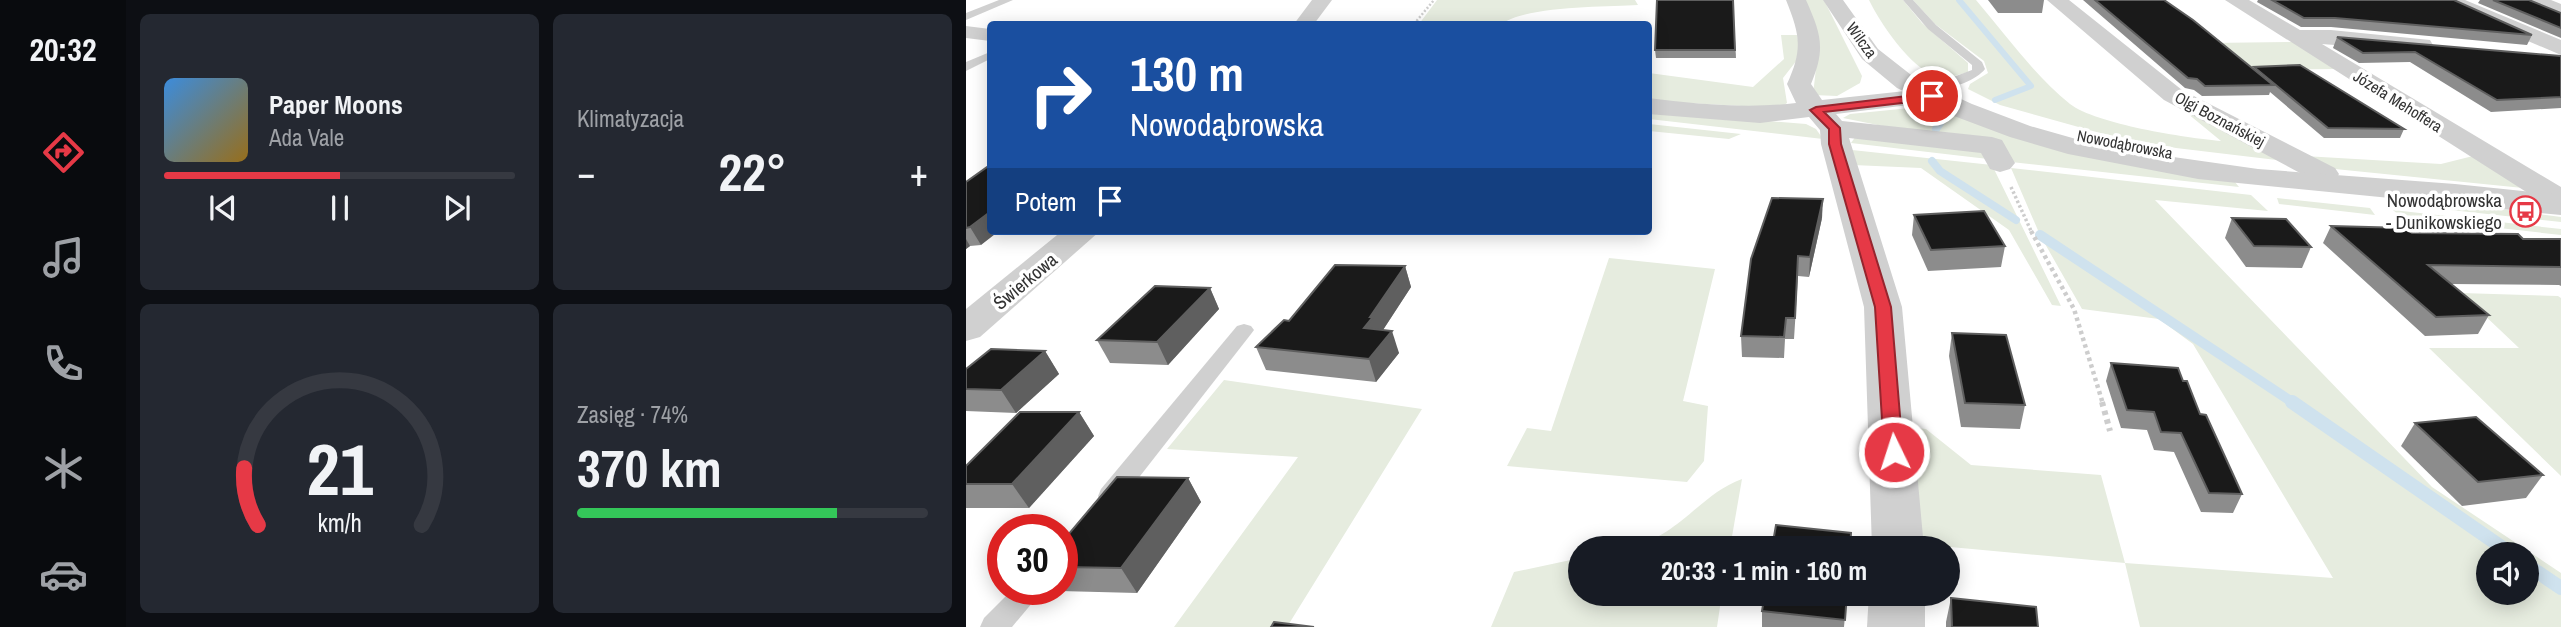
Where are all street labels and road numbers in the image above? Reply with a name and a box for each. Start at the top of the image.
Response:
street label: Wilcza [1842,18,1883,63]
street label: Józefa Mehoffera [2349,65,2447,138]
street label: Olgi Boznańskiej [2171,86,2269,152]
street label: Nowodąbrowska [2075,124,2175,164]
street label: Świerkowa [987,246,1063,315]

